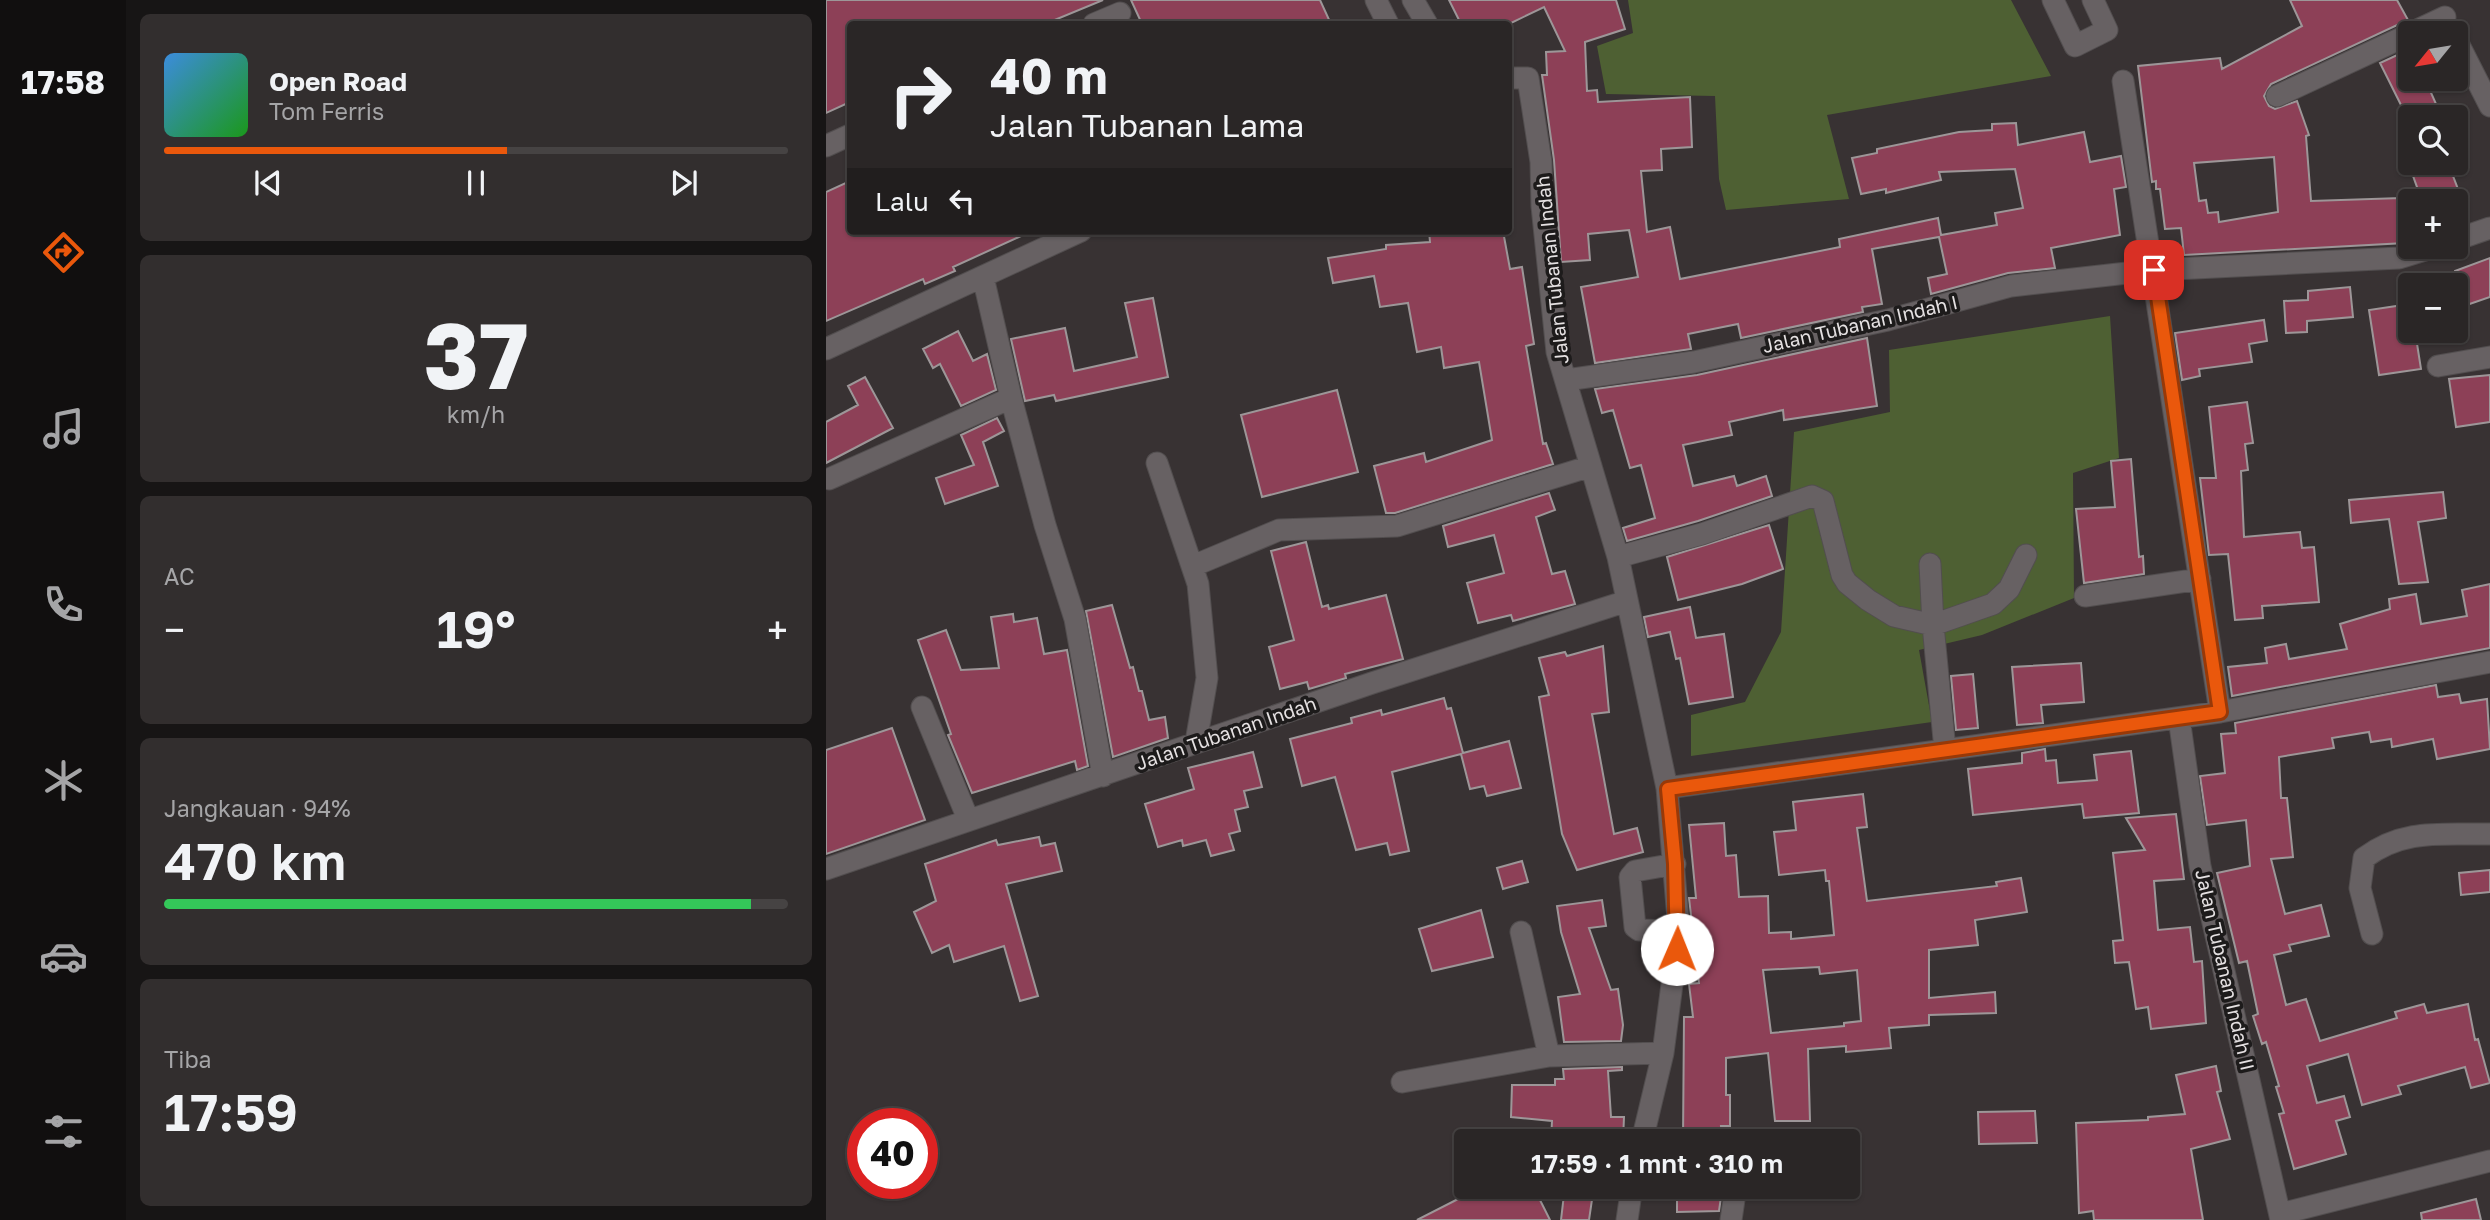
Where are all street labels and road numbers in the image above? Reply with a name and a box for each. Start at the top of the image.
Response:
street label: Jalan Tubanan Indah [1530,175,1573,365]
street label: Jalan Tubanan Indah I [1760,290,1960,357]
street label: Jalan Tubanan Indah [1133,691,1319,774]
street label: Jalan Tubanan Indah II [2191,867,2260,1073]

